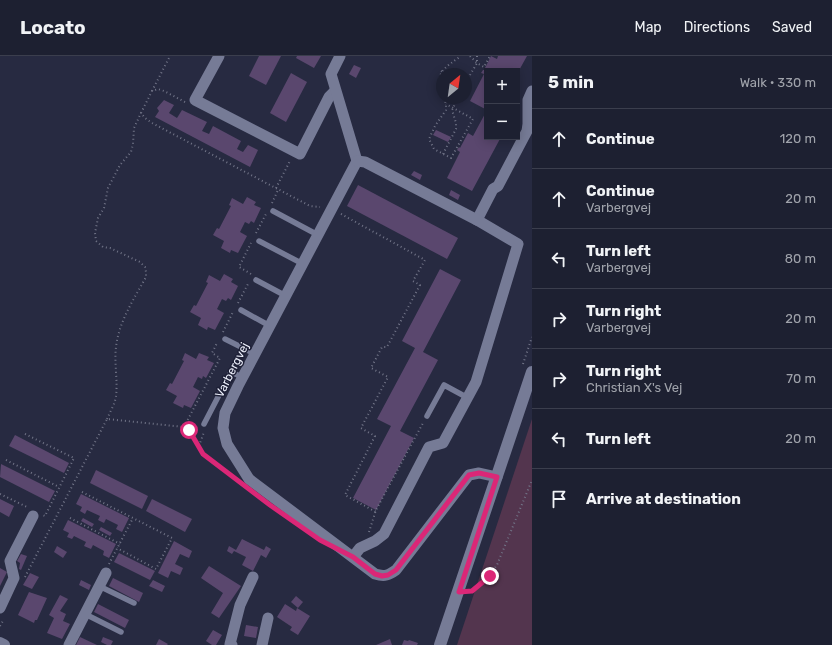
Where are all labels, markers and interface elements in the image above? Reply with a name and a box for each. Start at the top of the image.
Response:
text: Locato [20,16,86,39]
text: Map [635,19,662,36]
text: Directions [684,19,750,36]
text: Saved [772,19,812,36]
north arrow [436,68,472,104]
map controls [484,68,520,140]
button: + [484,68,520,104]
text: 5 min [548,72,594,92]
text: Walk · 330 m [740,75,816,90]
button: − [484,104,520,140]
icon: ahead [548,128,570,150]
text: Continue [586,130,655,148]
text: 120 m [780,131,816,146]
text: Continue [586,182,655,200]
icon: ahead [548,188,570,210]
text: 20 m [785,191,816,206]
text: Varbergvej [586,200,651,215]
text: Turn left [586,242,651,260]
icon: left [548,248,570,270]
text: 80 m [785,251,816,266]
text: Varbergvej [586,260,651,275]
text: Turn right [586,302,661,320]
icon: right [548,308,570,330]
text: 20 m [785,311,816,326]
text: Varbergvej [586,320,651,335]
street label: Varbergvej [212,340,252,400]
text: Turn right [586,362,661,380]
icon: right [548,368,570,390]
text: 70 m [786,371,816,386]
text: Christian X's Vej [586,380,682,395]
route start [180,421,198,439]
icon: left [548,428,570,450]
text: Turn left [586,430,651,448]
text: 20 m [785,431,816,446]
icon: arrive [548,488,570,510]
text: Arrive at destination [586,490,741,508]
route end [481,567,499,585]

